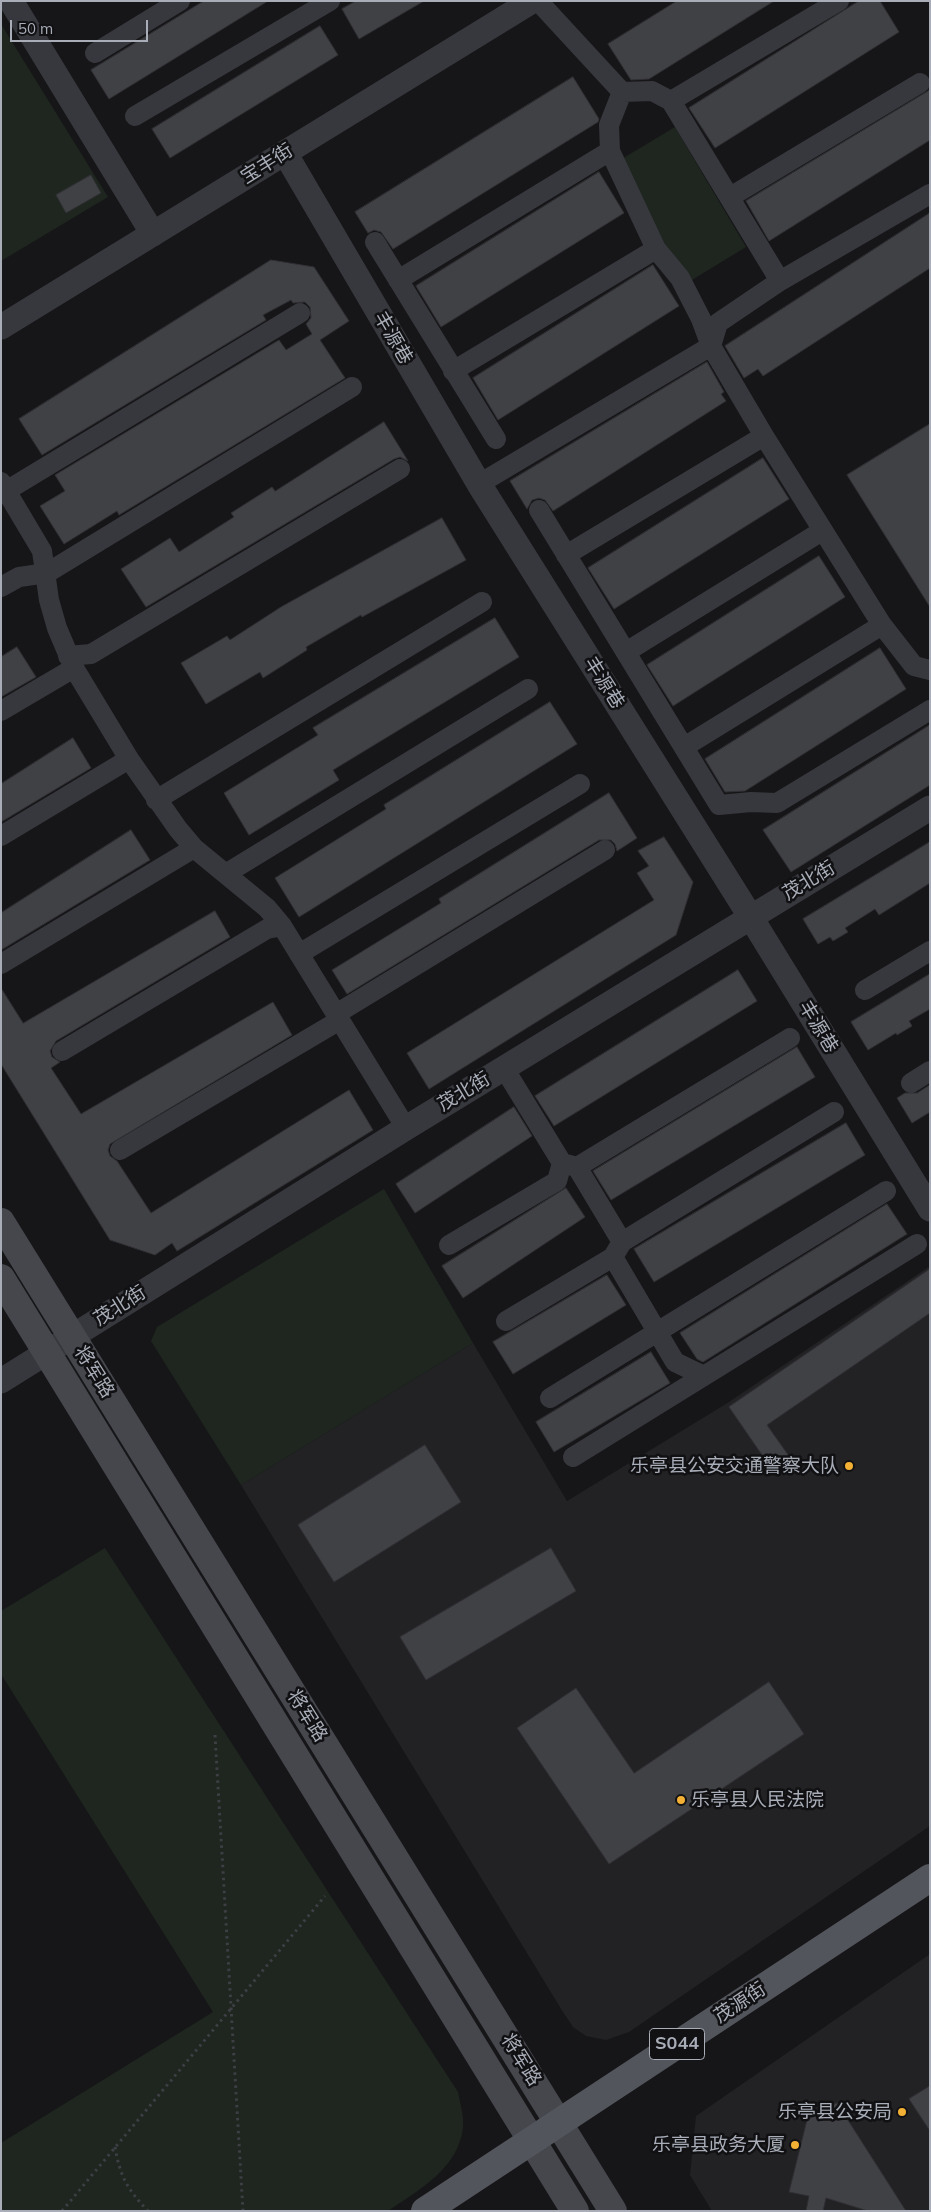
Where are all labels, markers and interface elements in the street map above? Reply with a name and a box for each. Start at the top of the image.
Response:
scale bar [12,10,150,42]
text: 50 m [18,19,53,38]
street label: 宝丰街 [237,139,297,189]
street label: 丰源巷 [369,308,417,368]
street label: 丰源巷 [579,653,629,713]
street label: 茂北街 [779,857,839,905]
street label: 丰源巷 [794,997,842,1057]
street label: 茂北街 [434,1068,494,1116]
street label: 茂北街 [90,1281,150,1331]
street label: 将军路 [69,1342,119,1402]
place label: 乐亭县公安交通警察大队 [630,1455,839,1477]
marker: 乐亭县公安交通警察大队 [843,1460,855,1472]
street label: 将军路 [282,1686,332,1746]
place label: 乐亭县人民法院 [691,1789,824,1811]
marker: 乐亭县人民法院 [675,1794,687,1806]
street label: 茂源街 [710,1978,770,2028]
road number: S044 [650,2028,704,2060]
street label: 将军路 [496,2030,546,2090]
place label: 乐亭县公安局 [778,2101,892,2123]
marker: 乐亭县公安局 [896,2106,908,2118]
place label: 乐亭县政务大厦 [652,2134,785,2156]
marker: 乐亭县政务大厦 [789,2139,801,2151]

